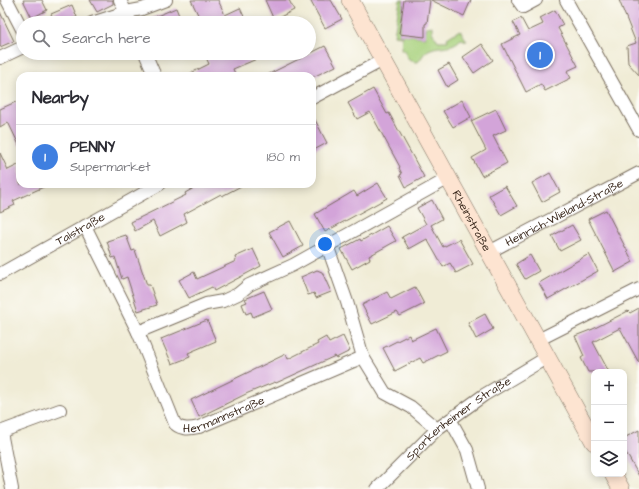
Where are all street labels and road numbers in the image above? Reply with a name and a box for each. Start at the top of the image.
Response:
street label: Heinrich-Wieland-Straße [502,174,627,250]
street label: Rheinstraße [448,187,496,255]
street label: Talstraße [52,208,108,250]
street label: Sporkenheimer Straße [402,372,514,464]
street label: Hermannstraße [183,391,268,437]

